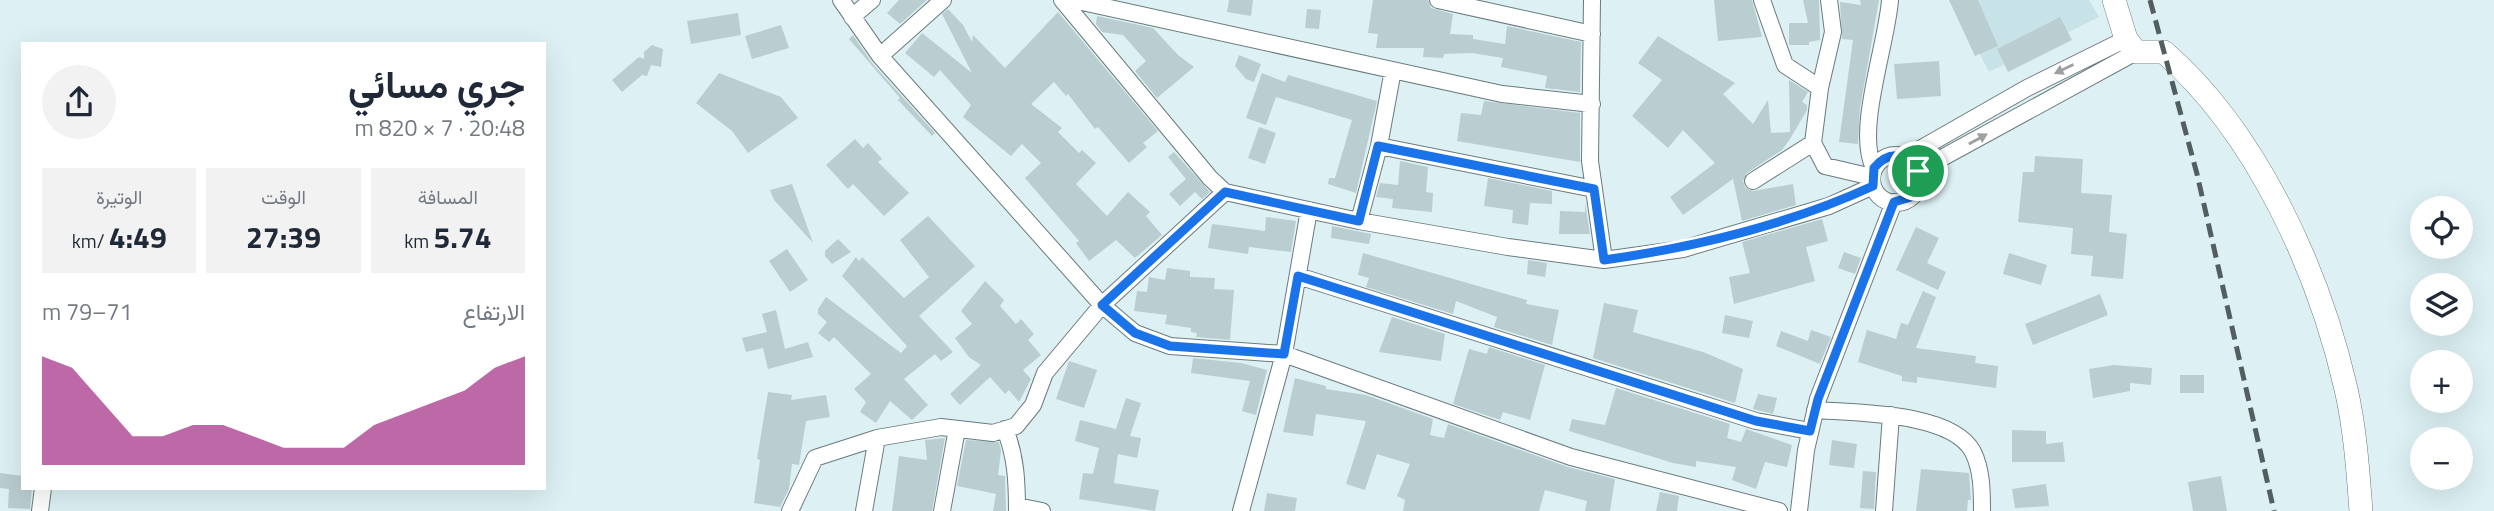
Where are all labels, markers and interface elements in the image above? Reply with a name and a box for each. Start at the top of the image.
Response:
text: جري مسائي [348,55,525,113]
one-way arrow [2054,63,2075,75]
button: share [42,65,116,139]
text: 20:48 · 7 × 820 m [355,110,525,145]
one-way arrow [1968,133,1988,144]
pin [1888,141,1948,201]
icon: arrive [1899,152,1937,190]
text: الوتيرة [96,182,142,211]
text: الوقت [261,182,306,211]
text: المسافة [418,182,478,211]
map controls [2410,196,2473,490]
button: locate [2410,196,2473,259]
text: 4:49 [109,214,167,260]
text: 27:39 [246,214,321,260]
text: 5.74 [433,214,491,260]
text: /km [72,226,109,255]
text: km [404,226,433,255]
button: layers [2410,273,2473,336]
text: 71–79 m [42,294,132,329]
text: الارتفاع [463,294,525,329]
button: + [2410,350,2473,413]
button: − [2410,427,2473,490]

